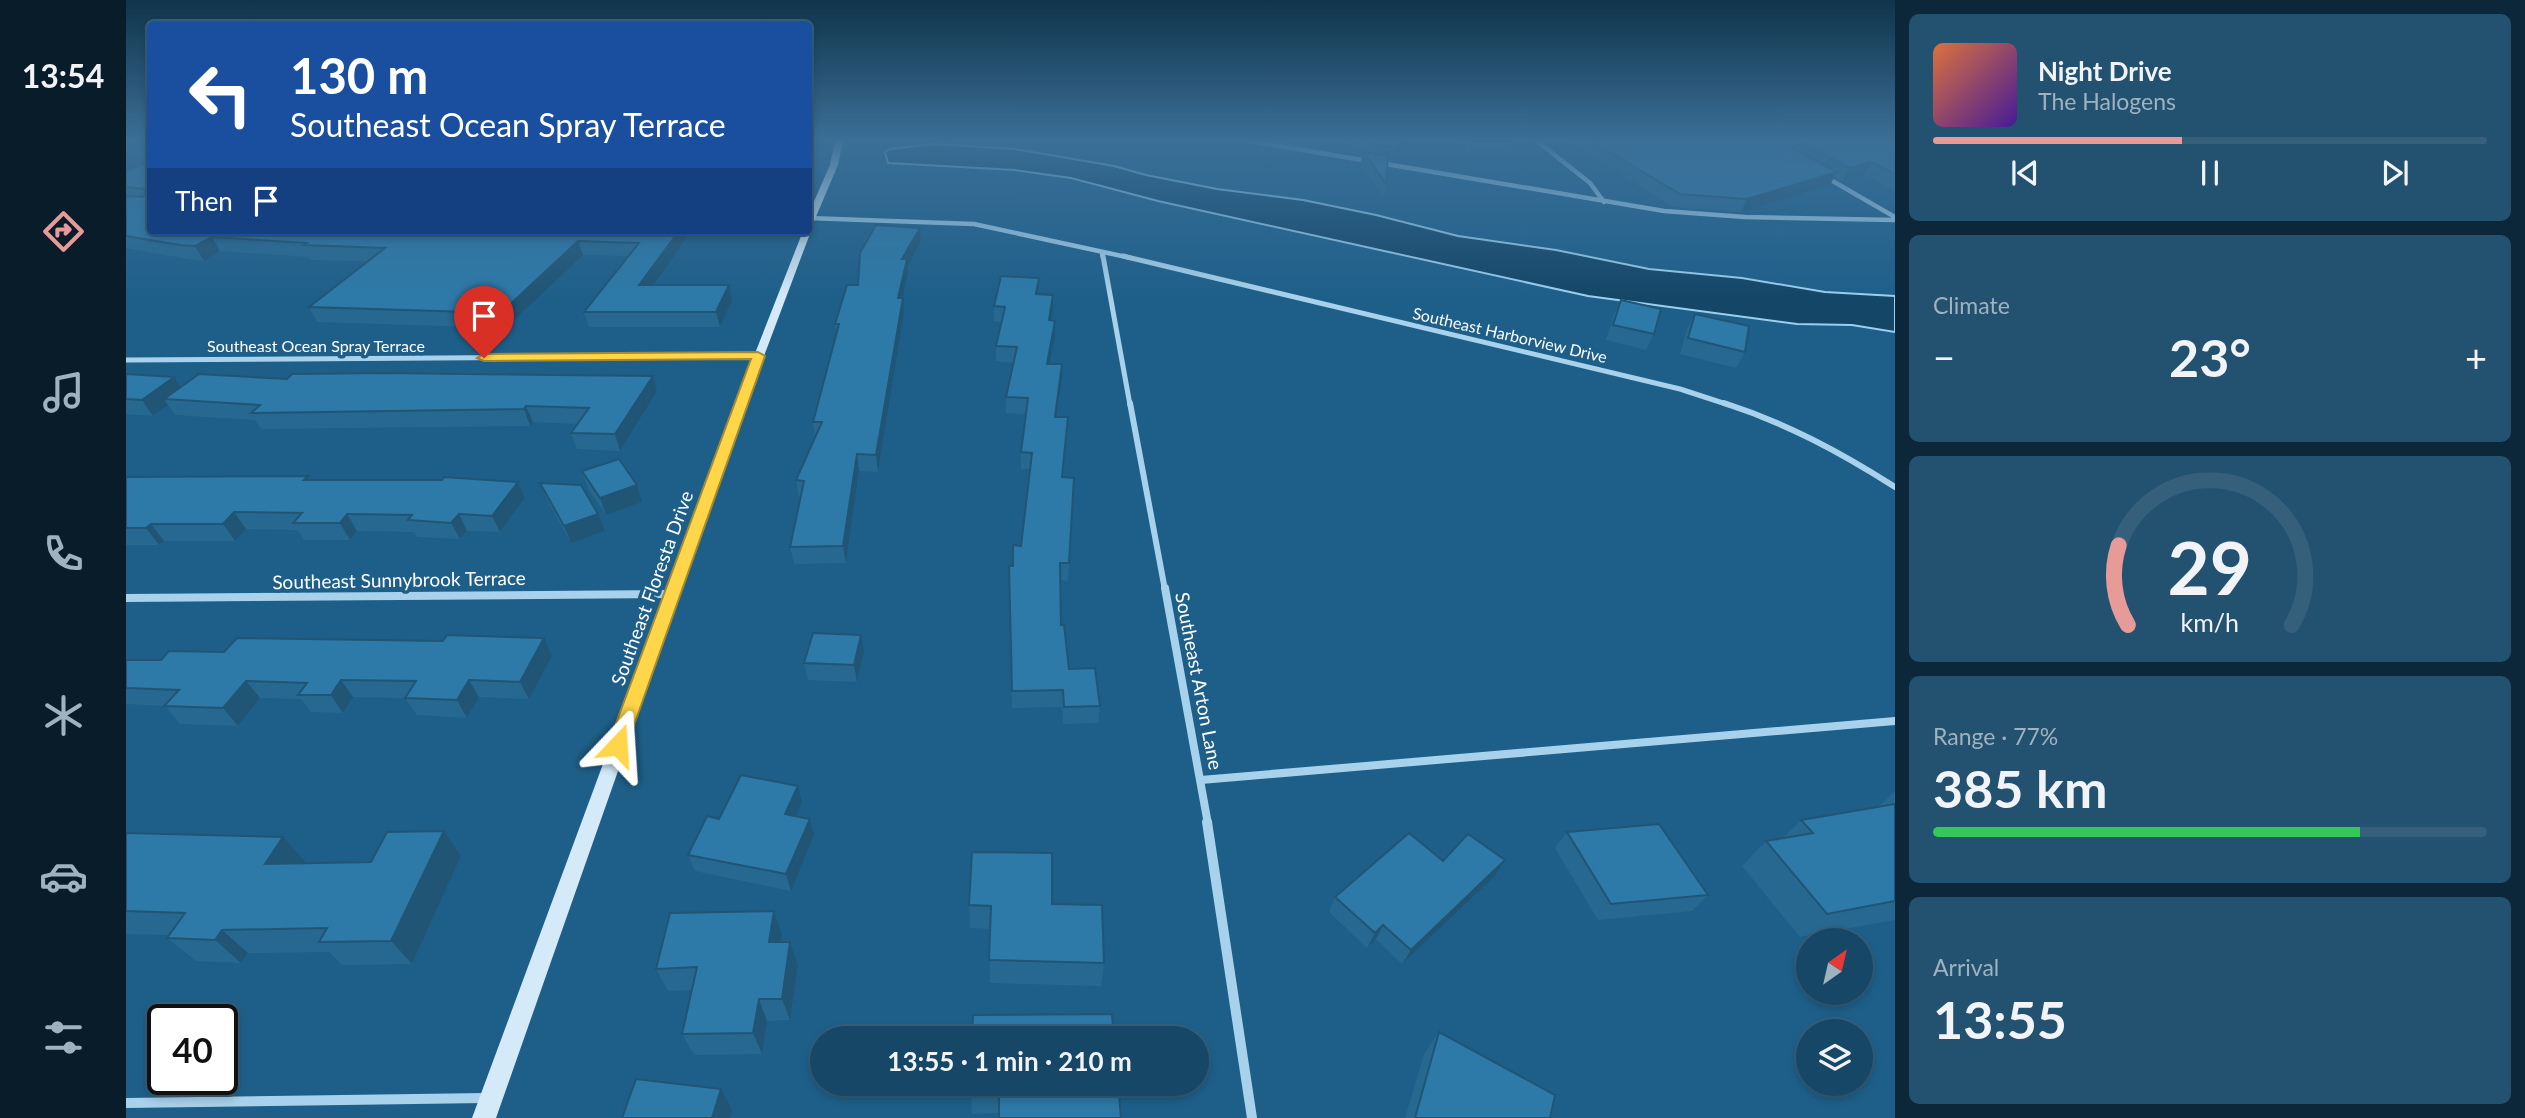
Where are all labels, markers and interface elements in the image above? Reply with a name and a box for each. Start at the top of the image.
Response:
text: 130 m [290,46,428,104]
icon: left [175,49,266,140]
text: Night Drive [2038,55,2172,87]
text: 13:54 [22,56,104,95]
text: The Halogens [2038,87,2176,115]
text: Southeast Ocean Spray Terrace [290,105,726,144]
icon: previous [2006,154,2044,192]
icon: pause [2191,154,2229,192]
icon: next [2376,154,2414,192]
icon: arrive [247,182,285,220]
text: Then [175,185,233,217]
icon: directions [39,207,88,256]
pin [454,286,514,358]
text: Climate [1933,291,2010,319]
icon: arrive [465,297,503,335]
street label: Southeast Harborview Drive [1411,303,1609,366]
text: 23° [2169,326,2251,388]
text: − [1933,334,1955,380]
text: + [2465,334,2487,380]
street label: Southeast Ocean Spray Terrace [207,336,425,355]
icon: music [39,368,88,417]
street label: Southeast Floresta Drive [606,487,697,688]
text: 29 [2168,523,2252,611]
icon: phone [39,529,88,578]
street label: Southeast Sunnybrook Terrace [272,566,526,593]
street label: Southeast Arton Lane [1171,590,1228,772]
text: km/h [2181,607,2239,637]
icon: climate [39,691,88,740]
position arrow [581,708,655,782]
text: Range · 77% [1933,722,2058,750]
text: 385 km [1933,757,2107,819]
icon: car [39,852,88,901]
north arrow [1796,928,1872,1004]
map controls [1796,928,1873,1096]
text: Arrival [1933,953,1999,981]
text: 13:55 [1933,988,2067,1050]
speed limit sign: 40 [147,1004,238,1095]
icon: filters [39,1013,88,1062]
button: layers [1796,1019,1873,1096]
text: 13:55 · 1 min · 210 m [887,1045,1132,1077]

